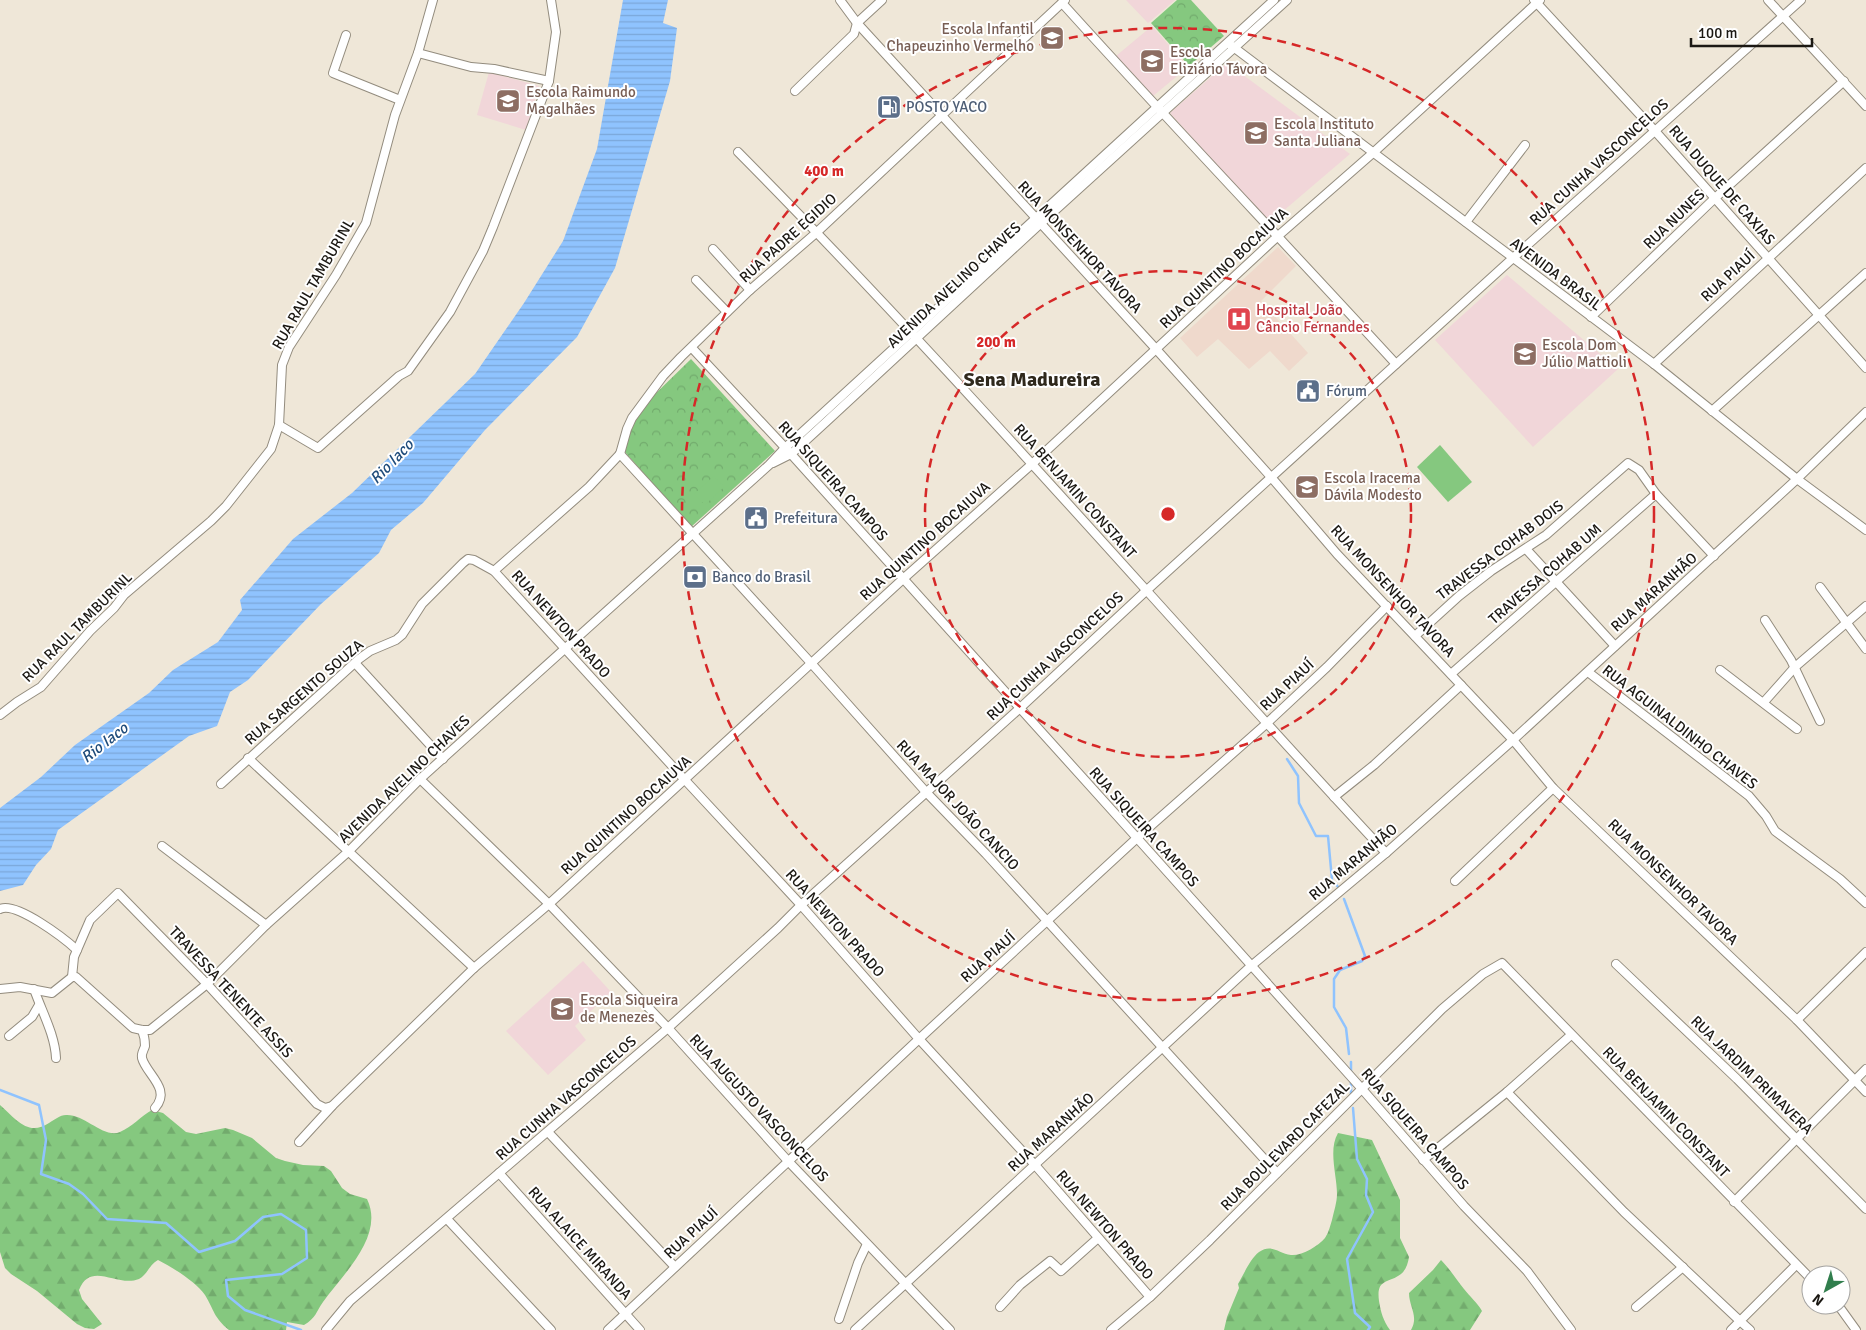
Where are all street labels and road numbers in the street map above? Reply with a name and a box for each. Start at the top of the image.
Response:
street label: RUA CUNHA VASCONCELOS [1526,95,1672,229]
street label: RUA DUQUE DE CAXIAS [1665,121,1779,249]
street label: RUA MONSENHOR TAVORA [1014,177,1146,317]
street label: RUA NUNES [1640,185,1708,253]
street label: RUA PADRE EGIDIO [736,189,840,286]
street label: RUA QUINTINO BOCAIUVA [1156,204,1292,332]
street label: RUA RAUL TAMBURINL [268,215,358,353]
street label: AVENIDA AVELINO CHAVES [883,218,1025,352]
street label: AVENIDA BRASIL [1507,234,1606,314]
street label: RUA PIAUÍ [1697,245,1759,306]
street label: RUA SIQUEIRA CAMPOS [774,417,892,545]
street label: RUA BENJAMIN CONSTANT [1010,420,1140,562]
street label: RUA QUINTINO BOCAIUVA [856,478,994,604]
street label: TRAVESSA COHAB DOIS [1433,497,1567,603]
street label: TRAVESSA COHAB UM [1485,520,1605,628]
street label: RUA MONSENHOR TAVORA [1327,521,1459,661]
street label: RUA MARANHÃO [1607,548,1701,635]
street label: RUA NEWTON PRADO [508,566,614,682]
street label: RUA RAUL TAMBURINL [18,568,136,686]
street label: RUA CUNHA VASCONCELOS [983,588,1127,724]
street label: RUA SARGENTO SOUZA [241,636,367,748]
street label: RUA PIAUÍ [1256,654,1318,715]
street label: RUA AGUINALDINHO CHAVES [1599,661,1761,793]
street label: AVENIDA AVELINO CHAVES [334,711,474,847]
street label: RUA MAJOR JOÃO CANCIO [893,735,1024,874]
street label: RUA QUINTINO BOCAIUVA [557,752,695,878]
street label: RUA SIQUEIRA CAMPOS [1085,763,1203,891]
street label: RUA MONSENHOR TAVORA [1604,815,1742,949]
street label: RUA MARANHÃO [1305,819,1401,904]
street label: RUA NEWTON PRADO [782,865,888,981]
street label: TRAVESSA TENENTE ASSIS [165,922,297,1062]
street label: RUA PIAUÍ [956,927,1019,986]
street label: RUA JARDIM PRIMAVERA [1687,1012,1817,1138]
street label: RUA AUGUSTO VASCONCELOS [686,1031,832,1185]
street label: RUA CUNHA VASCONCELOS [492,1032,640,1164]
street label: RUA BENJAMIN CONSTANT [1599,1043,1734,1181]
street label: RUA SIQUEIRA CAMPOS [1357,1065,1473,1193]
street label: RUA BOULEVARD CAFEZAL [1217,1078,1353,1214]
street label: RUA MARANHÃO [1004,1088,1098,1175]
street label: RUA NEWTON PRADO [1053,1167,1157,1283]
street label: RUA ALAICE MIRANDA [525,1183,635,1303]
street label: RUA PIAUÍ [660,1202,722,1263]

